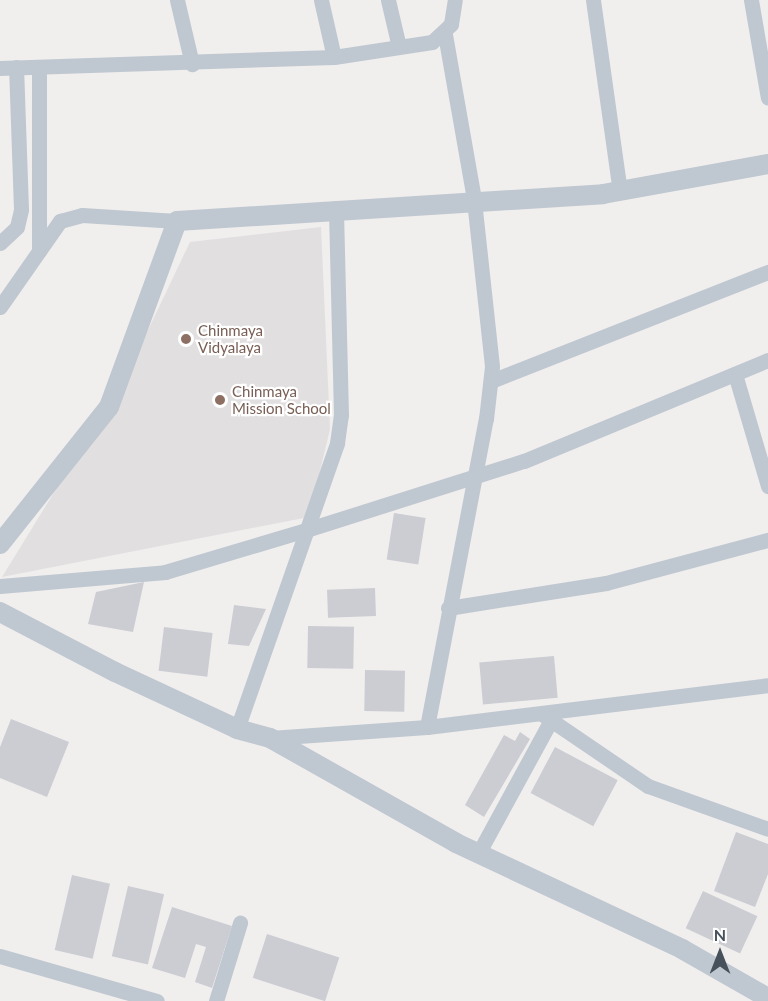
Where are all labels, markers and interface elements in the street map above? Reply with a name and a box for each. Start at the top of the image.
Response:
place label: Chinmaya Vidyalaya [198,321,263,356]
marker: Chinmaya Vidyalaya [179,332,193,346]
place label: Chinmaya Mission School [232,382,331,417]
marker: Chinmaya Mission School [213,393,227,407]
north arrow [690,923,750,983]
text: N [714,925,726,944]

